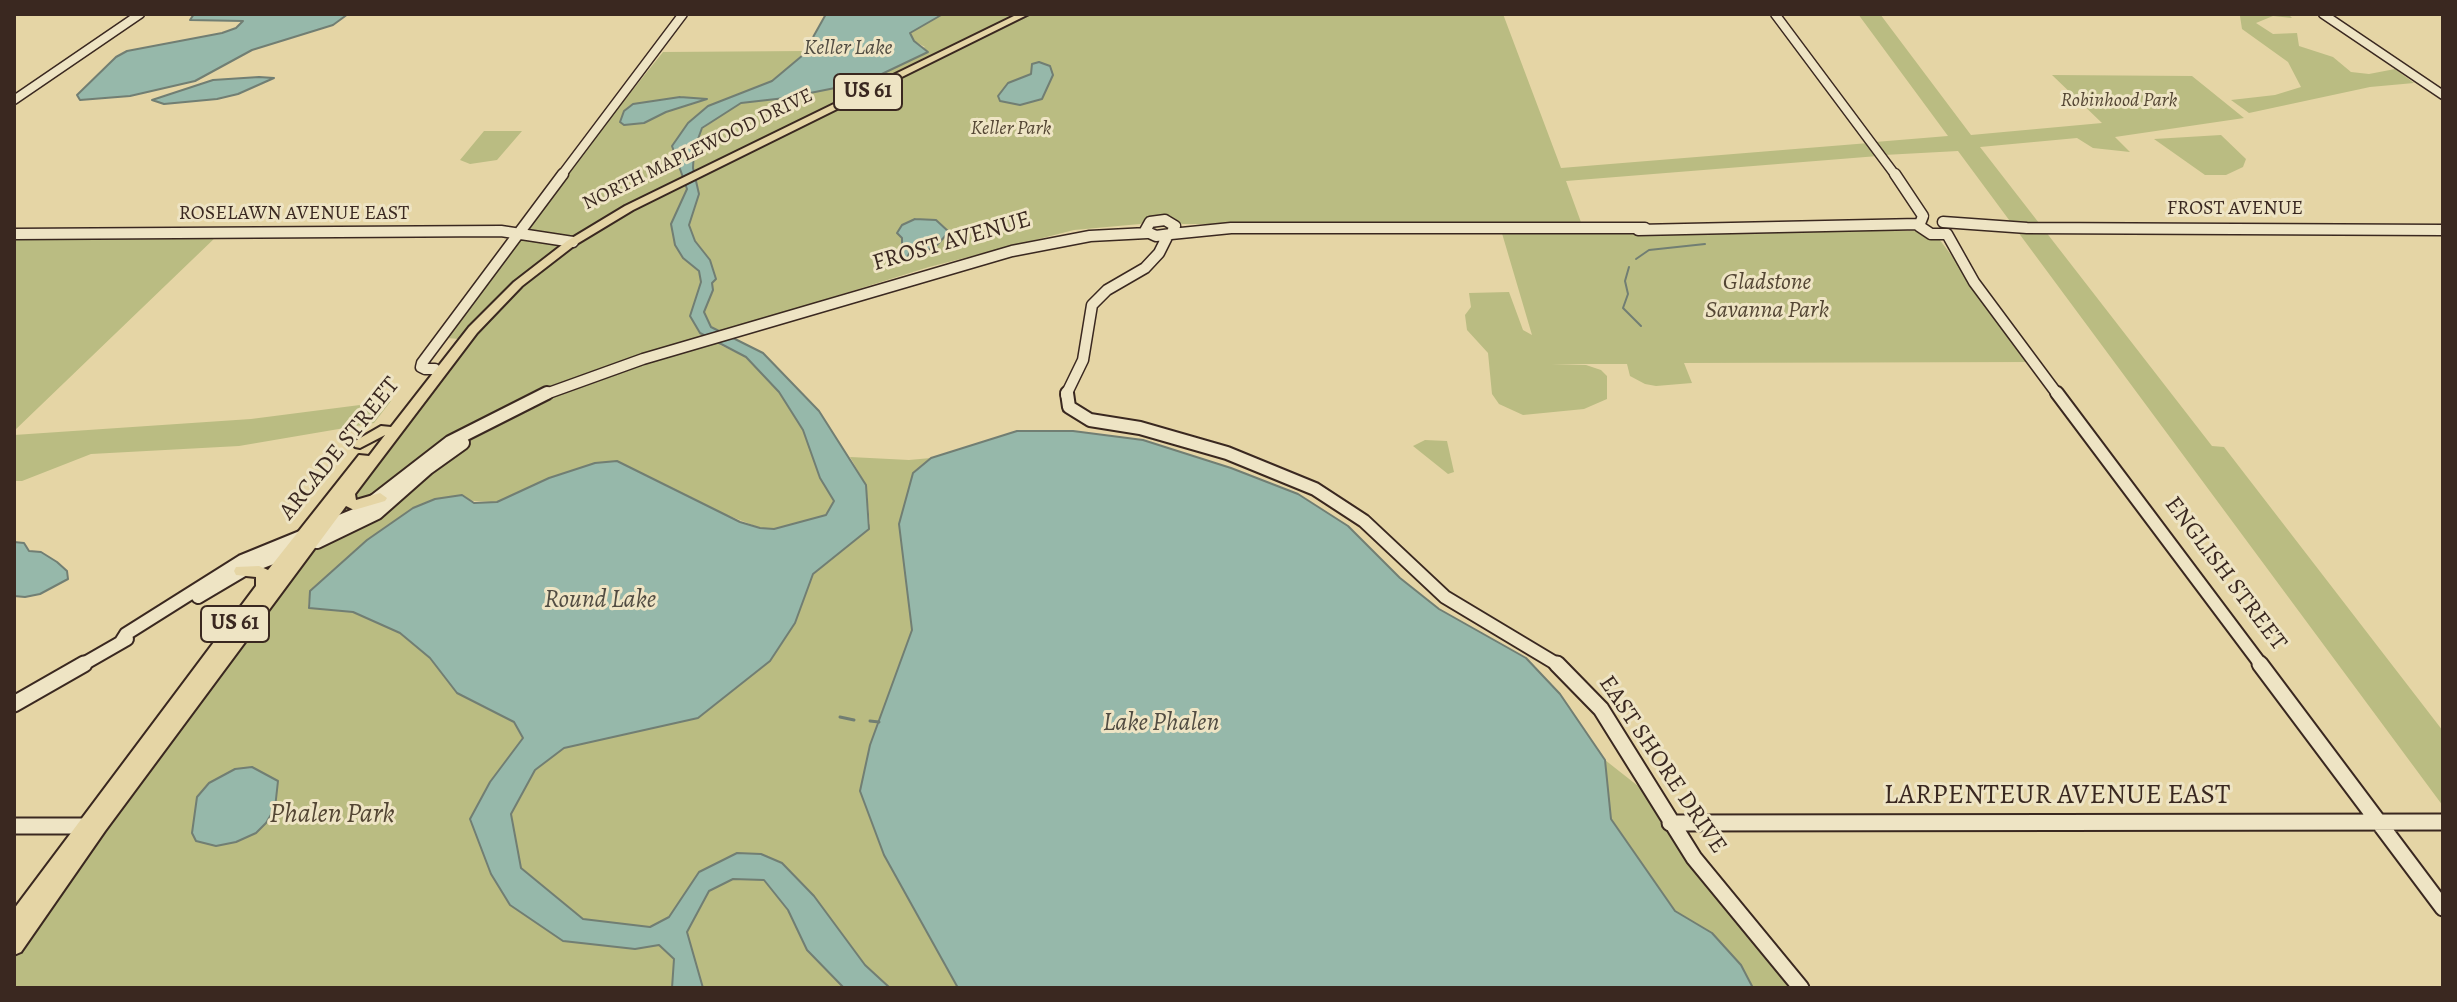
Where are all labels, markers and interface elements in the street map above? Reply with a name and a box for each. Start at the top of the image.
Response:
water label: Keller Lake [804,36,892,62]
road number: US 61 [834,74,902,110]
street label: NORTH MAPLEWOOD DRIVE [579,84,817,216]
park label: Robinhood Park [2061,89,2177,113]
park label: Keller Park [971,117,1051,141]
street label: FROST AVENUE [2167,197,2303,221]
street label: ROSELAWN AVENUE EAST [179,202,409,226]
street label: FROST AVENUE [869,206,1035,278]
park label: Gladstone Savanna Park [1705,269,1829,325]
street label: ARCADE STREET [274,372,406,526]
street label: ENGLISH STREET [2158,491,2292,657]
water label: Round Lake [544,585,656,617]
road number: US 61 [201,606,269,642]
street label: EAST SHORE DRIVE [1592,670,1732,860]
water label: Lake Phalen [1103,708,1219,740]
street label: LARPENTEUR AVENUE EAST [1884,779,2230,813]
park label: Phalen Park [269,798,395,832]

